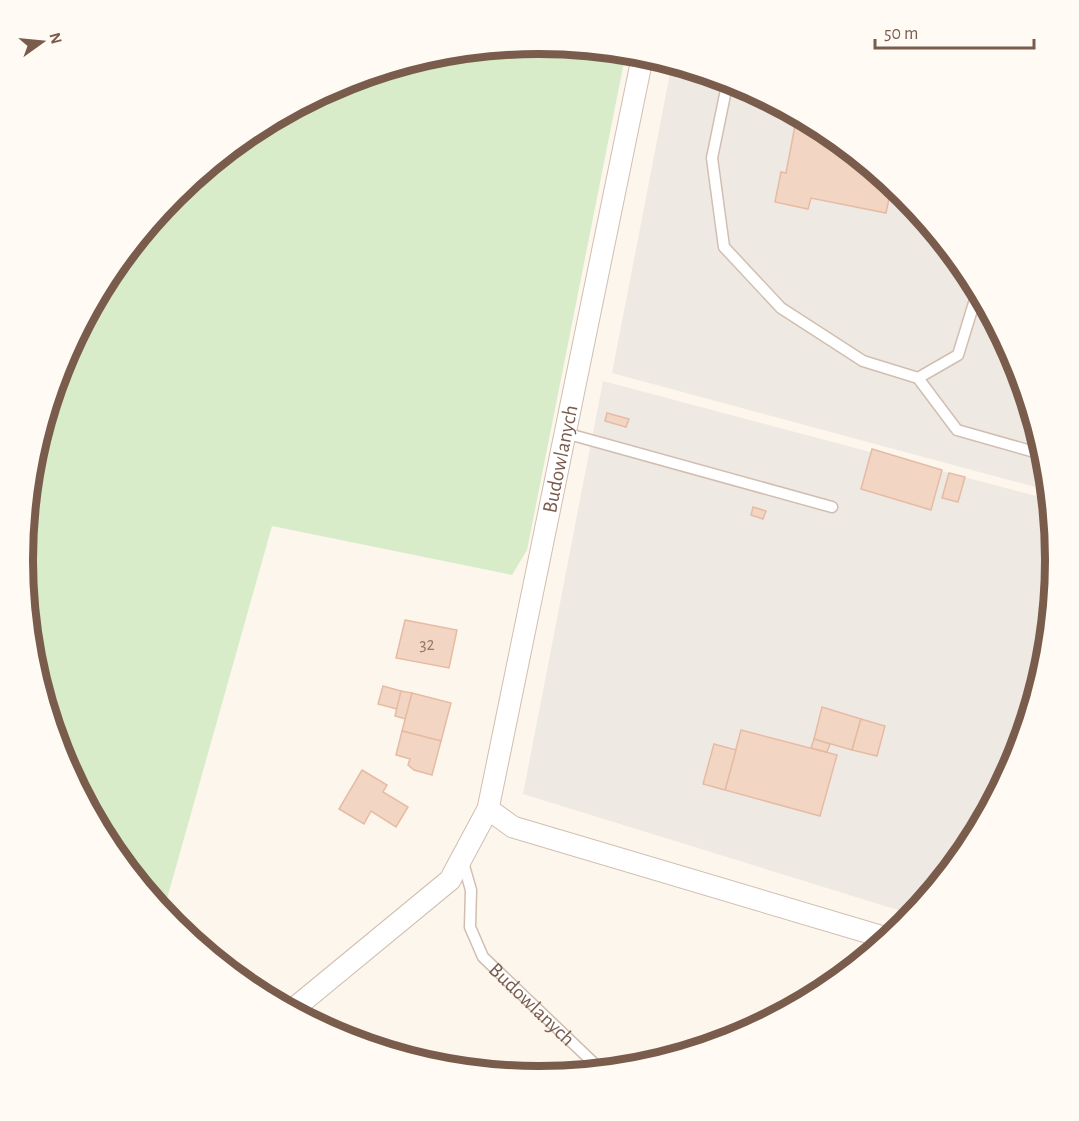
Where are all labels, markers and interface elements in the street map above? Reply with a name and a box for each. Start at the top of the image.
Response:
north arrow [12,12,72,72]
scale bar [875,12,1034,50]
text: 50 m [884,25,918,43]
text: N [46,31,65,46]
street label: Budowlanych [539,403,582,515]
house number: 32 [419,636,435,654]
street label: Budowlanych [485,959,579,1050]

